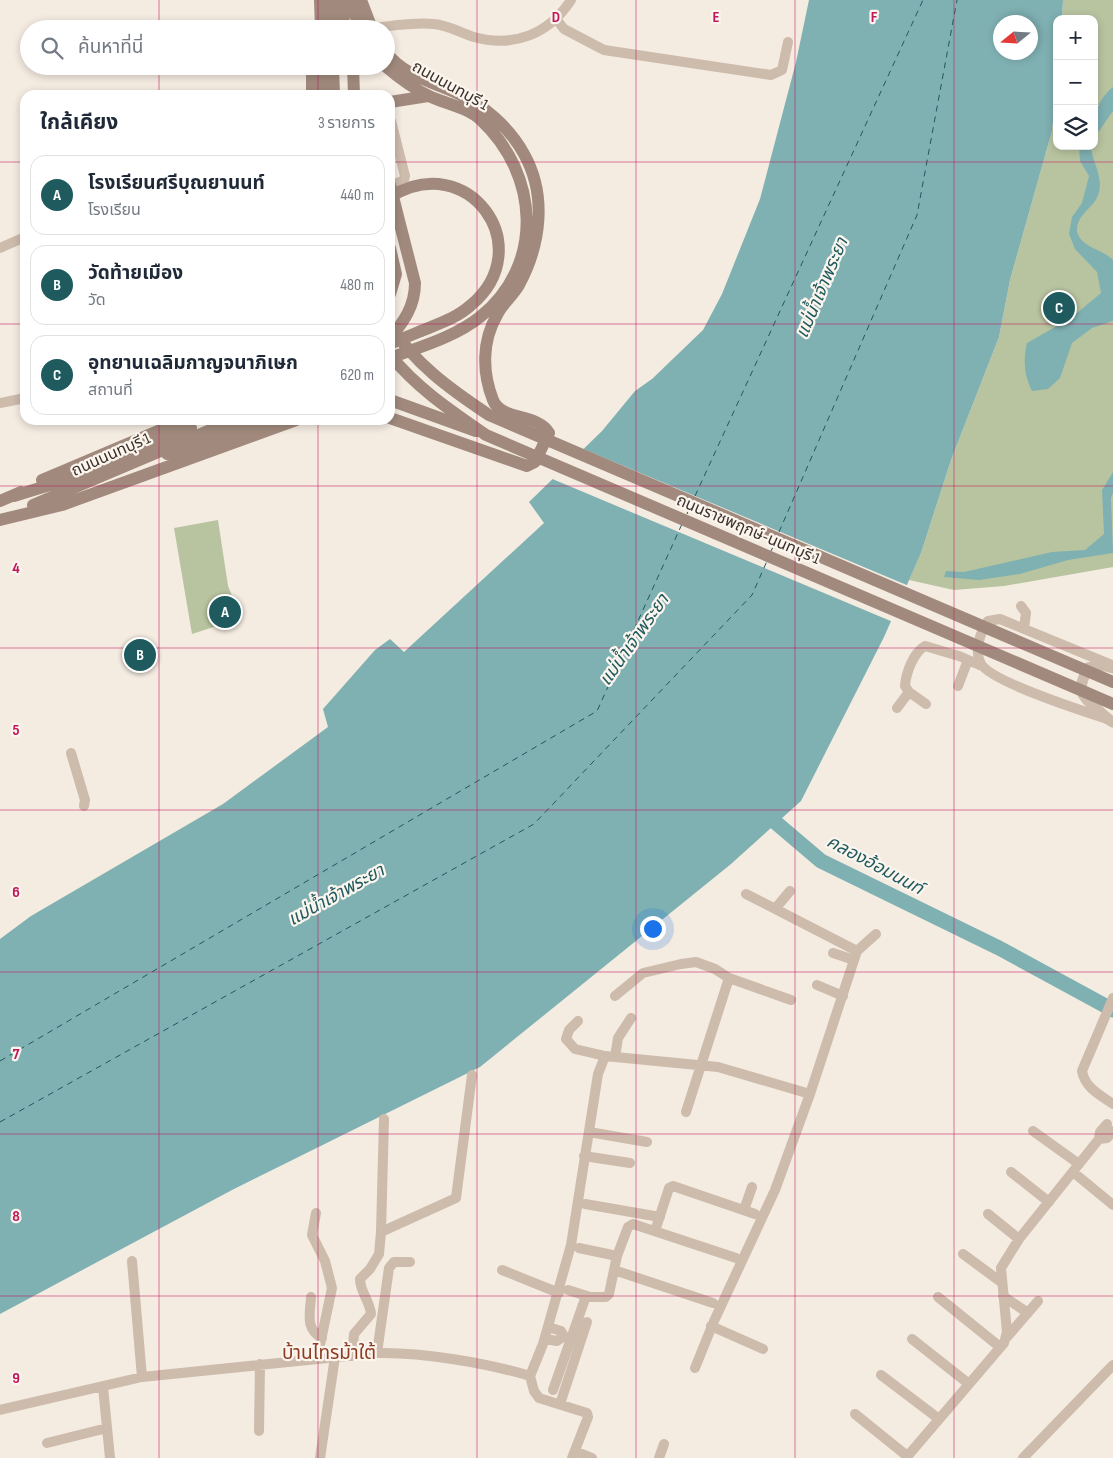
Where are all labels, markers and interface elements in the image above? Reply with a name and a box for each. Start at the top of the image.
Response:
text: D [552,8,560,27]
text: E [713,8,720,27]
text: F [871,8,878,27]
north arrow [993,15,1038,60]
map controls [1053,15,1098,150]
button: + [1053,15,1098,60]
search box [20,20,395,75]
icon: search [38,34,66,62]
text: ค้นหาที่นี่ [78,36,143,59]
street label: ถนนนนทบุรี 1 [409,57,492,115]
button: − [1053,60,1098,105]
button: layers [1053,105,1098,150]
text: ใกล้เคียง [40,110,118,135]
text: 3 รายการ [318,114,375,133]
text: โรงเรียนศรีบุณยานนท์ [88,172,265,195]
text: A [53,186,61,205]
text: 440 m [341,186,374,205]
text: โรงเรียน [88,201,141,220]
water label: แม่น้ำเจ้าพระยา [789,233,853,341]
text: วัดท้ายเมือง [88,262,183,285]
text: B [53,276,61,295]
text: 480 m [340,276,374,295]
pin: C [1043,289,1075,327]
text: วัด [88,291,106,310]
text: อุทยานเฉลิมกาญจนาภิเษก [88,352,298,375]
text: C [53,366,61,385]
text: 620 m [340,366,374,385]
text: สถานที่ [88,381,133,400]
street label: ถนนนนทบุรี 1 [69,429,154,481]
street label: ถนนราชพฤกษ์-นนทบุรี 1 [673,491,823,569]
text: 4 [12,559,20,578]
water label: แม่น้ำเจ้าพระยา [592,588,674,690]
pin: A [209,593,241,631]
pin: B [124,636,156,674]
text: 5 [12,721,20,740]
water label: คลองอ้อมนนท์ [823,831,929,901]
water label: แม่น้ำเจ้าพระยา [283,857,388,930]
text: 6 [12,883,20,902]
your location [640,916,666,942]
text: 7 [13,1045,20,1064]
text: 8 [12,1207,20,1226]
district label: บ้านไทรม้าใต้ [282,1341,376,1365]
text: 9 [12,1369,20,1388]

